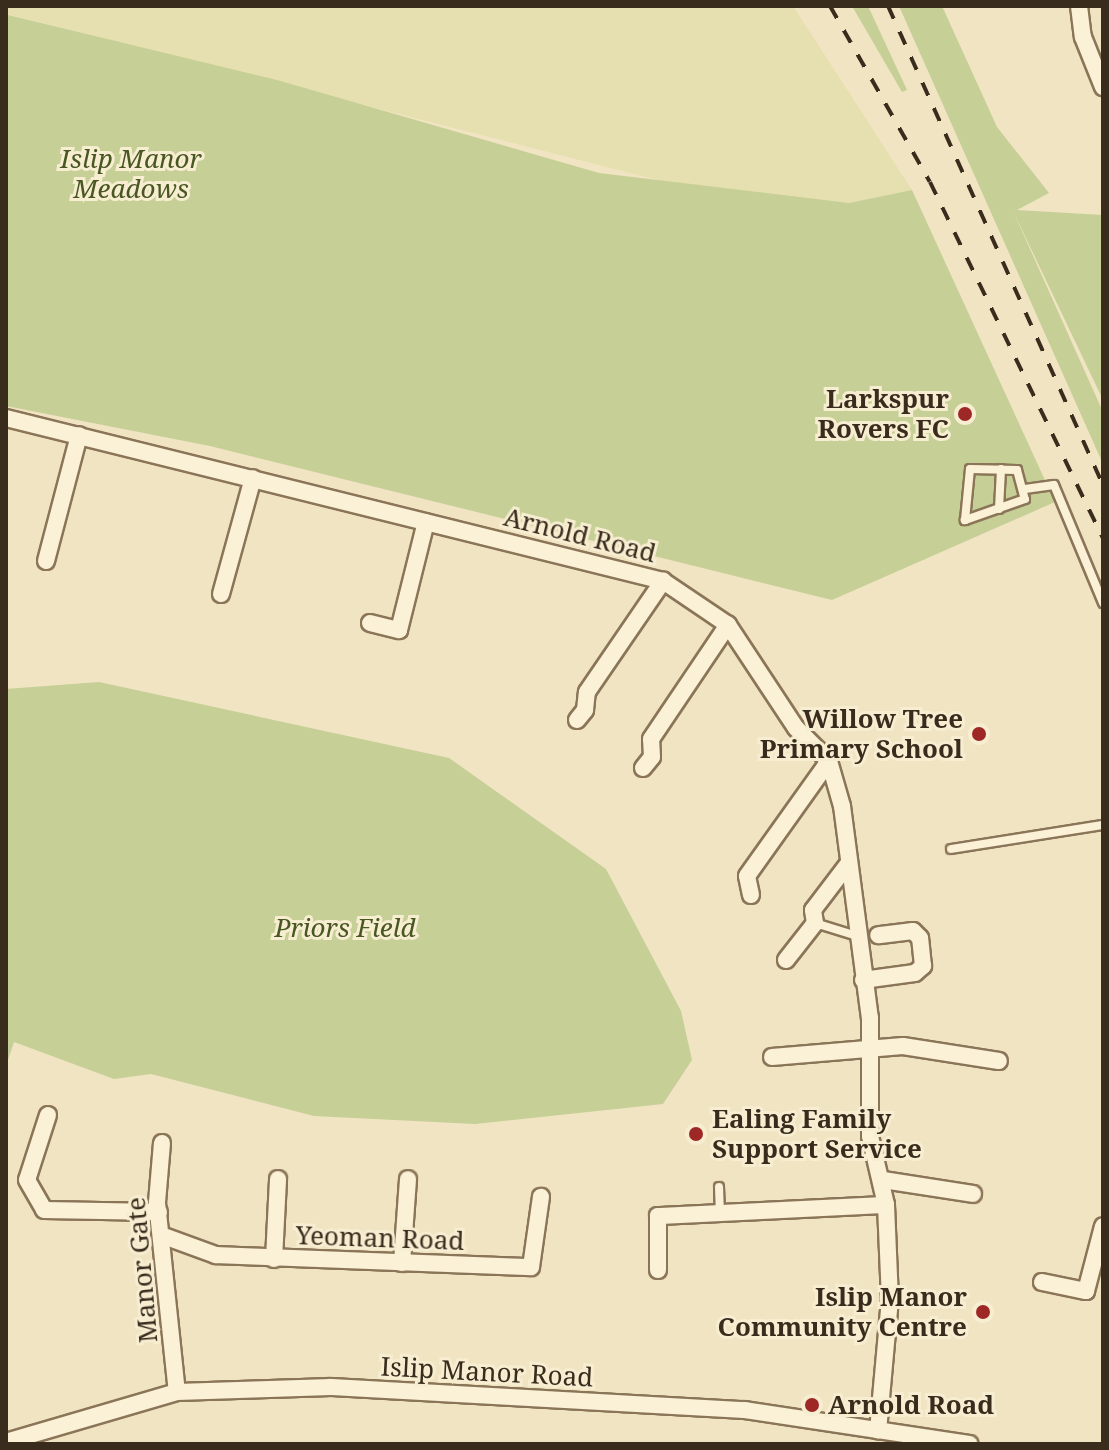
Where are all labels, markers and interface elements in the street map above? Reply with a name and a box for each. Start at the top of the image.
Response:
park label: Islip Manor Meadows [60,143,202,204]
place label: Larkspur Rovers FC [817,383,949,444]
marker: Larkspur Rovers FC [956,405,974,423]
street label: Arnold Road [501,501,659,569]
place label: Willow Tree Primary School [760,703,963,764]
marker: Willow Tree Primary School [970,725,988,743]
park label: Priors Field [274,912,416,944]
place label: Ealing Family Support Service [712,1103,922,1164]
marker: Ealing Family Support Service [687,1125,705,1143]
street label: Manor Gate [120,1196,164,1344]
street label: Yeoman Road [295,1219,465,1257]
place label: Islip Manor Community Centre [718,1281,967,1342]
marker: Islip Manor Community Centre [974,1303,992,1321]
street label: Islip Manor Road [380,1351,594,1393]
place label: Arnold Road [828,1389,994,1421]
marker: Arnold Road [803,1396,821,1414]

